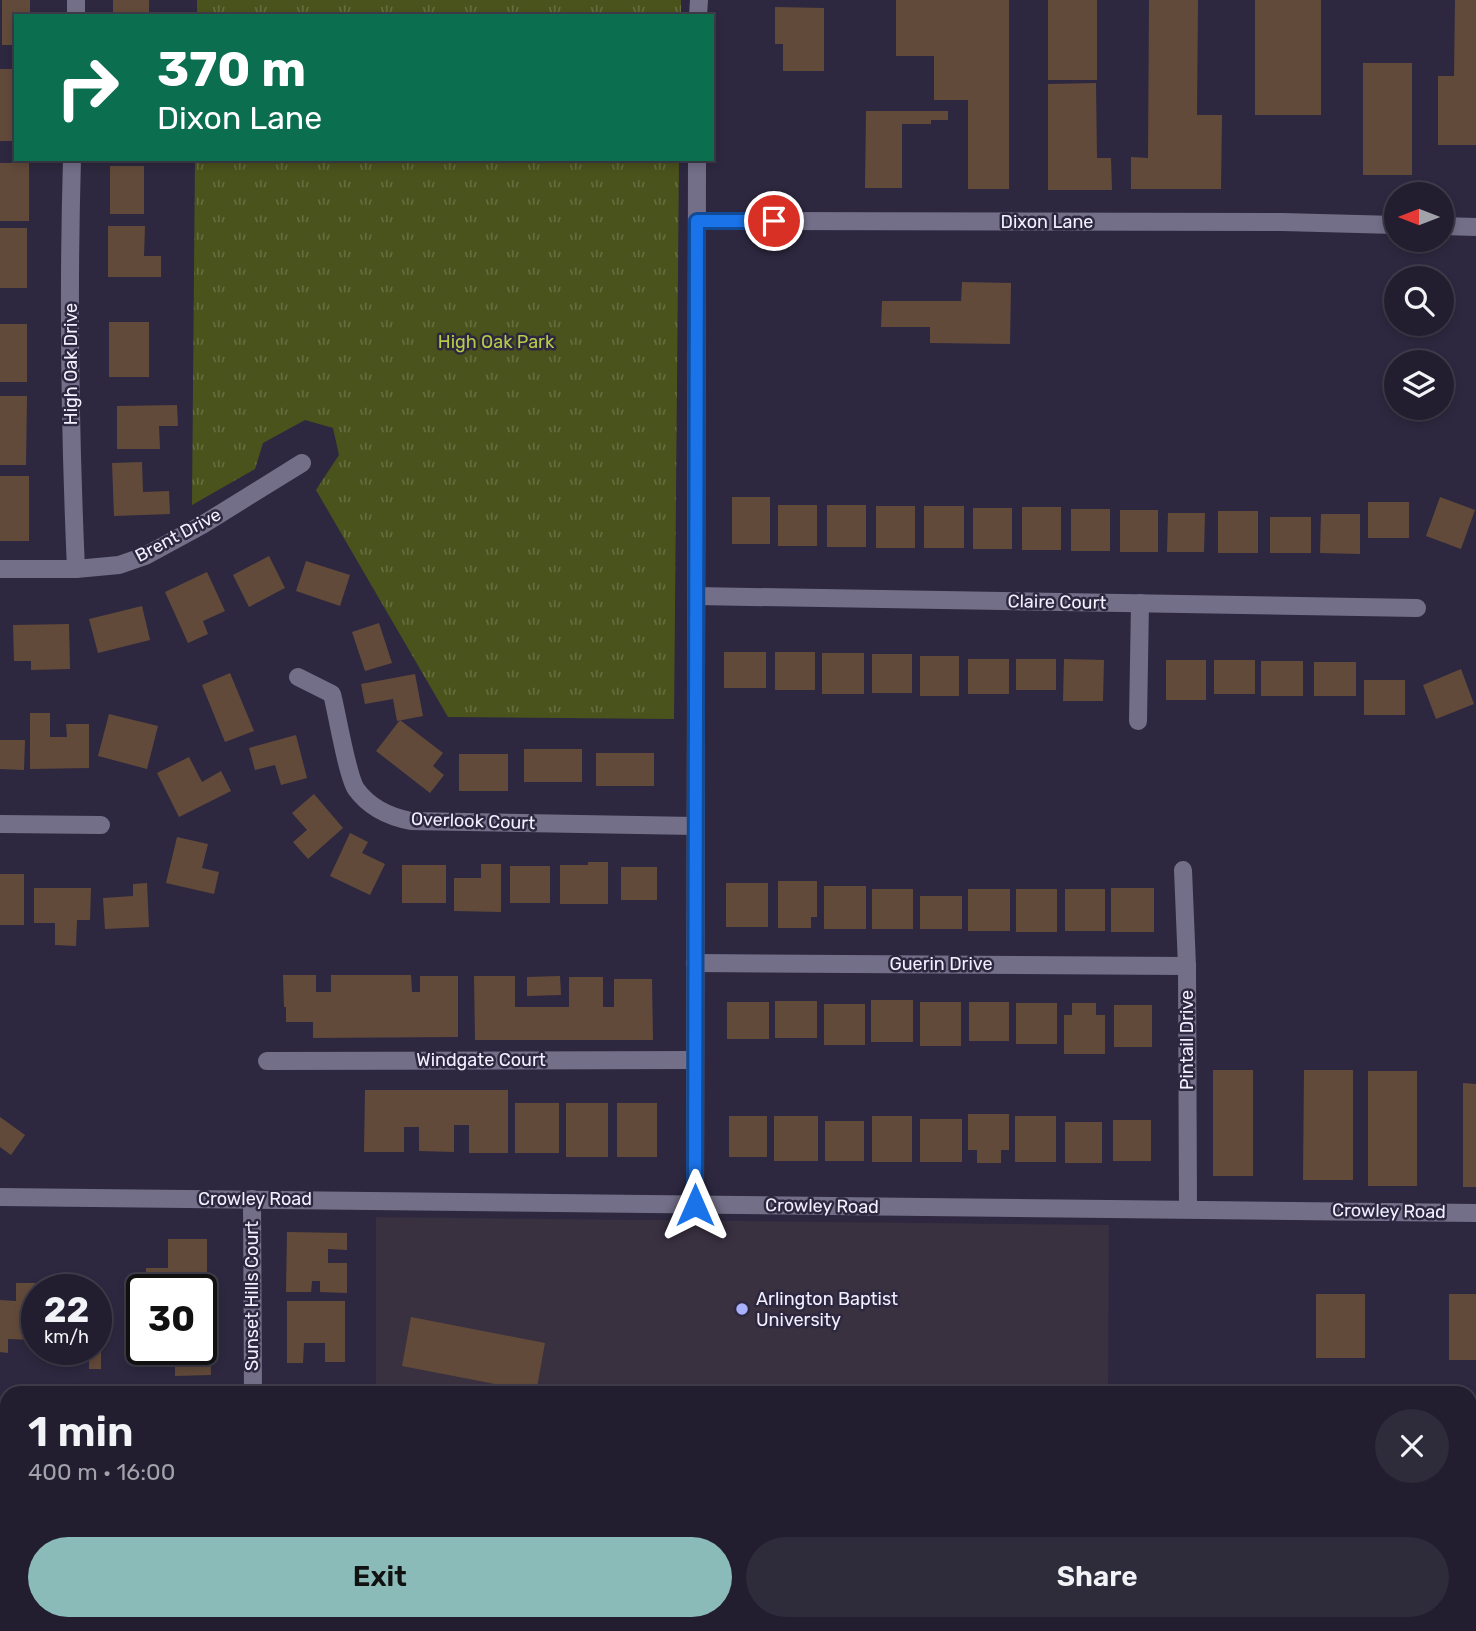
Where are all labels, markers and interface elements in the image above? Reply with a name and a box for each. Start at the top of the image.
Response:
text: 370 m [157,40,306,98]
icon: right [42,42,133,133]
text: Dixon Lane [157,99,322,137]
north arrow [1384,182,1454,252]
map controls [1384,182,1454,420]
pin [744,191,804,251]
icon: arrive [755,202,793,240]
street label: Dixon Lane [1001,211,1093,233]
button: search [1384,266,1454,336]
street label: High Oak Drive [60,303,82,425]
park label: High Oak Park [438,331,555,353]
button: layers [1384,350,1454,420]
street label: Brent Drive [131,503,225,567]
street label: Claire Court [1007,590,1107,614]
street label: Overlook Court [410,808,536,834]
street label: Guerin Drive [889,953,993,975]
street label: Pintail Drive [1176,990,1198,1090]
street label: Windgate Court [416,1049,546,1071]
position arrow [658,1168,732,1242]
street label: Crowley Road [198,1188,312,1210]
street label: Crowley Road [765,1194,879,1218]
street label: Crowley Road [1332,1199,1446,1223]
street label: Sunset Hills Court [241,1221,263,1371]
speed limit sign: 30 [126,1274,217,1365]
place label: Arlington Baptist University [756,1288,898,1331]
text: 22 [44,1289,89,1331]
marker: Arlington Baptist University [734,1301,750,1317]
text: km/h [44,1326,89,1348]
text: 1 min [28,1407,134,1457]
button: close [1375,1409,1449,1483]
text: 400 m · 16:00 [28,1458,175,1486]
button: Exit [28,1537,732,1617]
button: Share [746,1537,1449,1617]

